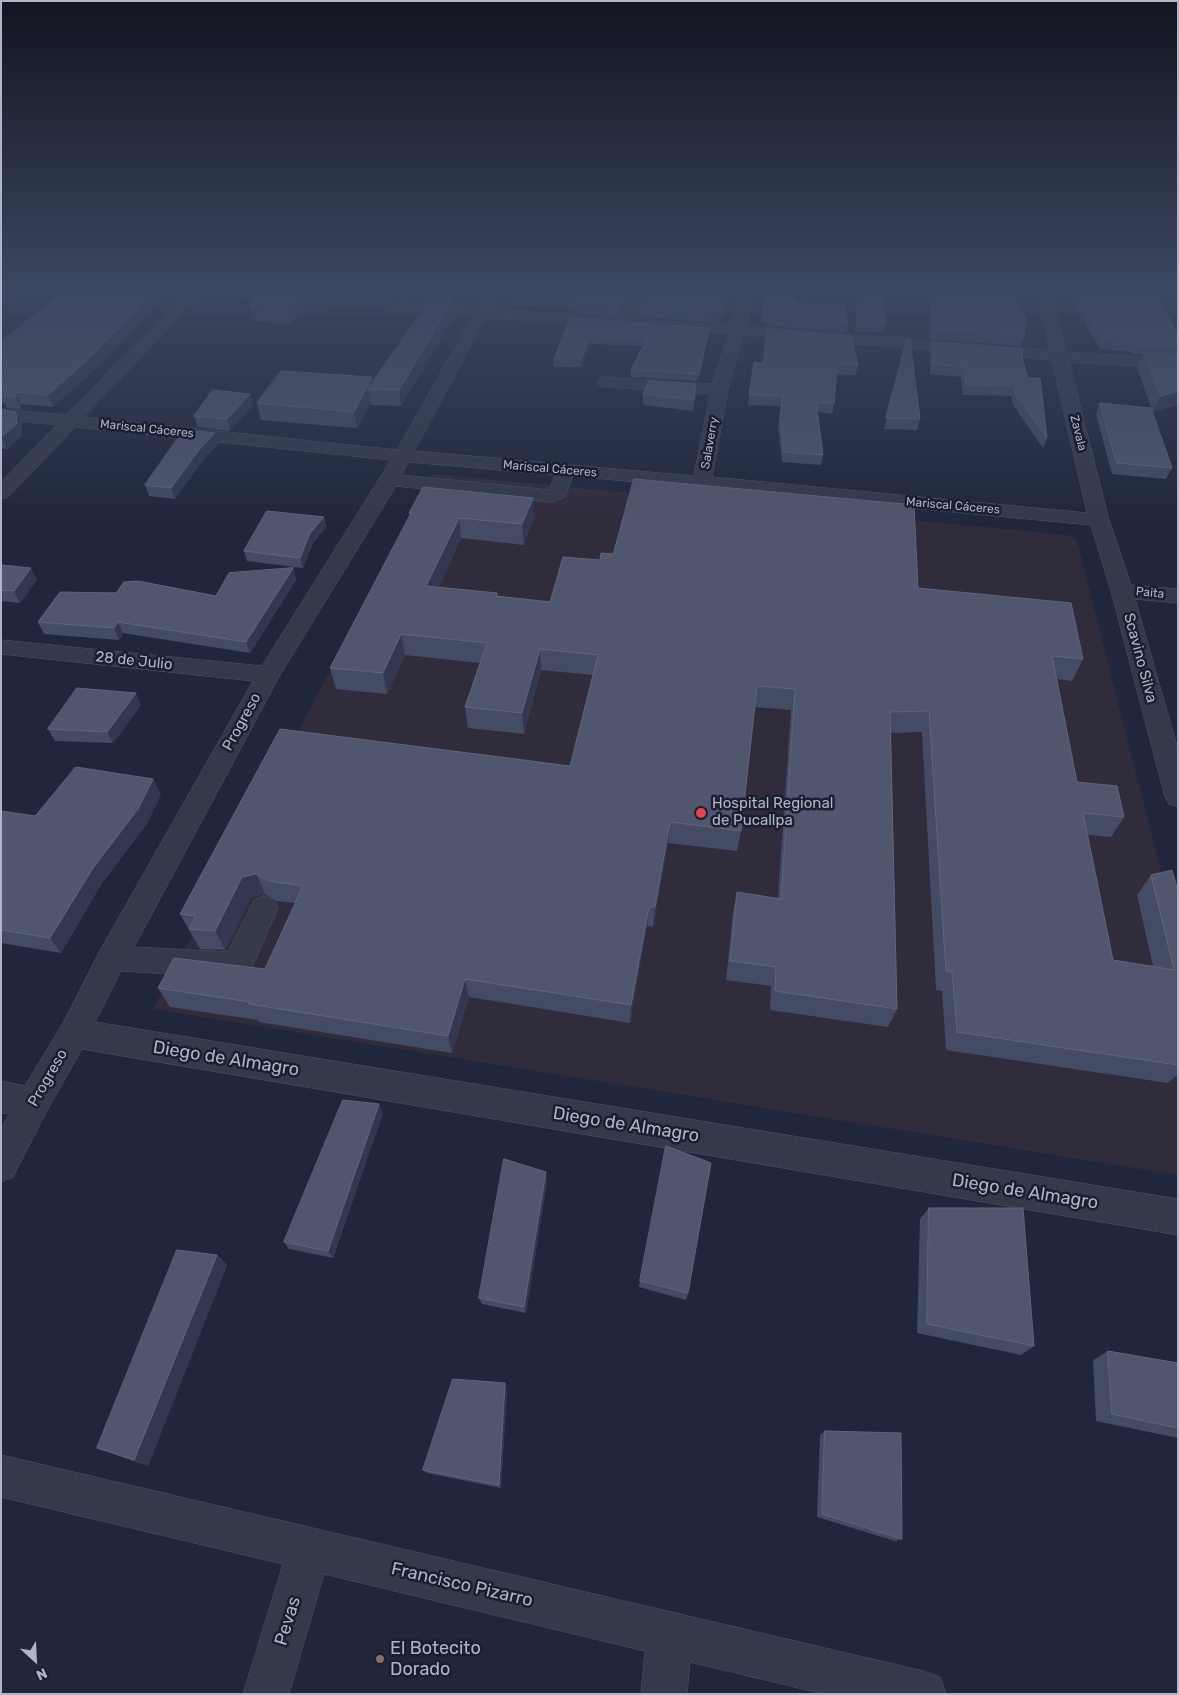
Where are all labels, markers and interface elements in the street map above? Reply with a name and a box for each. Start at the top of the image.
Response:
street label: Zavala [1067,414,1089,452]
street label: Salaverry [698,416,722,470]
street label: Mariscal Cáceres [99,417,195,441]
street label: Mariscal Cáceres [503,458,597,480]
street label: Mariscal Cáceres [906,495,1000,517]
street label: Paita [1135,584,1165,602]
street label: Scavino Silva [1119,611,1161,705]
street label: 28 de Julio [95,648,173,674]
street label: Progreso [219,690,265,754]
place label: Hospital Regional de Pucallpa [712,795,833,830]
marker: Hospital Regional de Pucallpa [694,806,708,820]
street label: Diego de Almagro [151,1037,301,1081]
street label: Progreso [24,1046,72,1110]
street label: Diego de Almagro [551,1103,701,1147]
street label: Diego de Almagro [950,1170,1100,1214]
street label: Francisco Pizarro [389,1558,535,1612]
street label: Pevas [270,1594,306,1648]
north arrow [10,1635,60,1685]
place label: El Botecito Dorado [390,1638,481,1680]
marker: El Botecito Dorado [374,1653,386,1665]
text: N [33,1664,50,1684]

